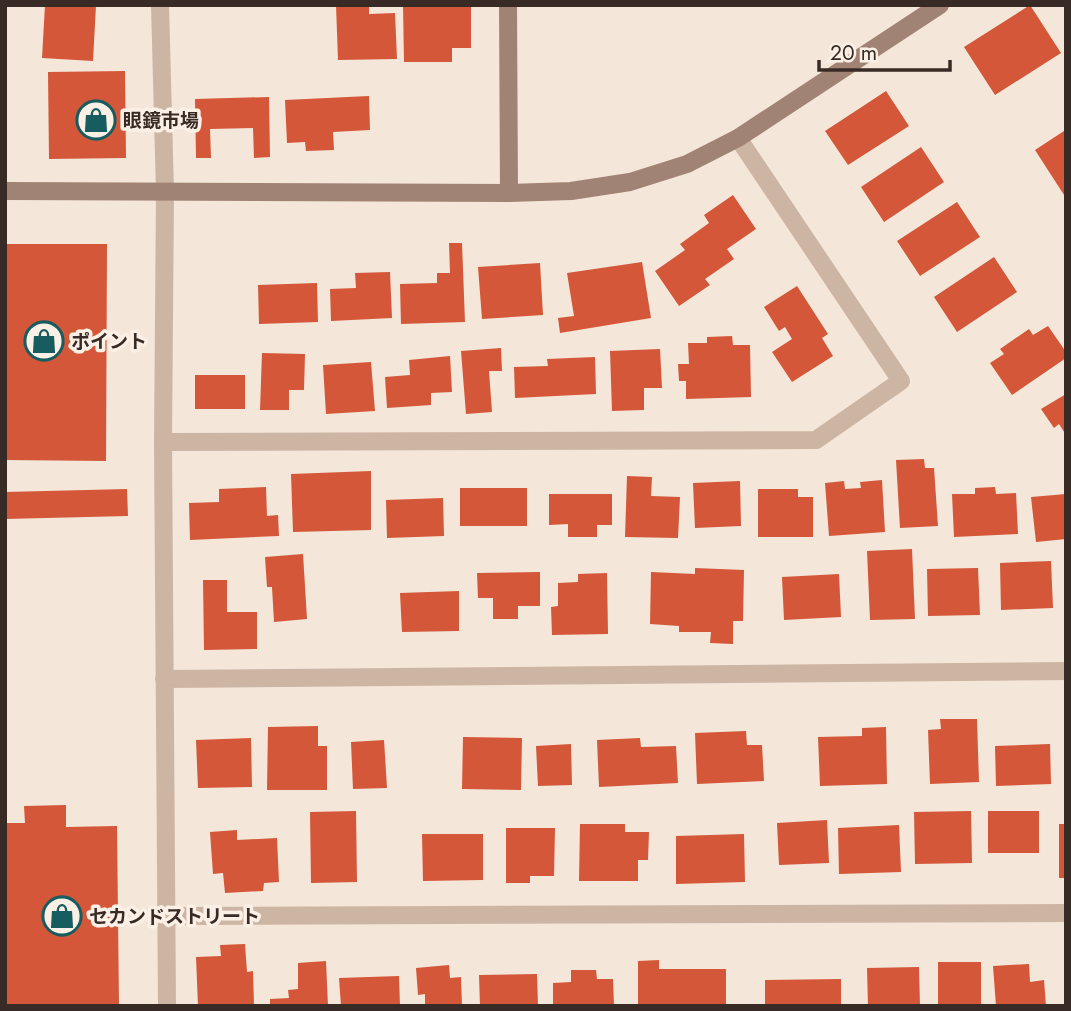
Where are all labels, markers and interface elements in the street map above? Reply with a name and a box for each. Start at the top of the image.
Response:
scale bar [819,28,950,72]
text: 20 m [830,38,877,68]
shop icon: 眼鏡市場 [75,99,117,141]
place label: 眼鏡市場 [123,107,199,134]
shop icon: ポイント [23,320,65,362]
place label: ポイント [71,328,147,355]
shop icon: セカンドストリート [41,895,83,937]
place label: セカンドストリート [89,903,260,930]

